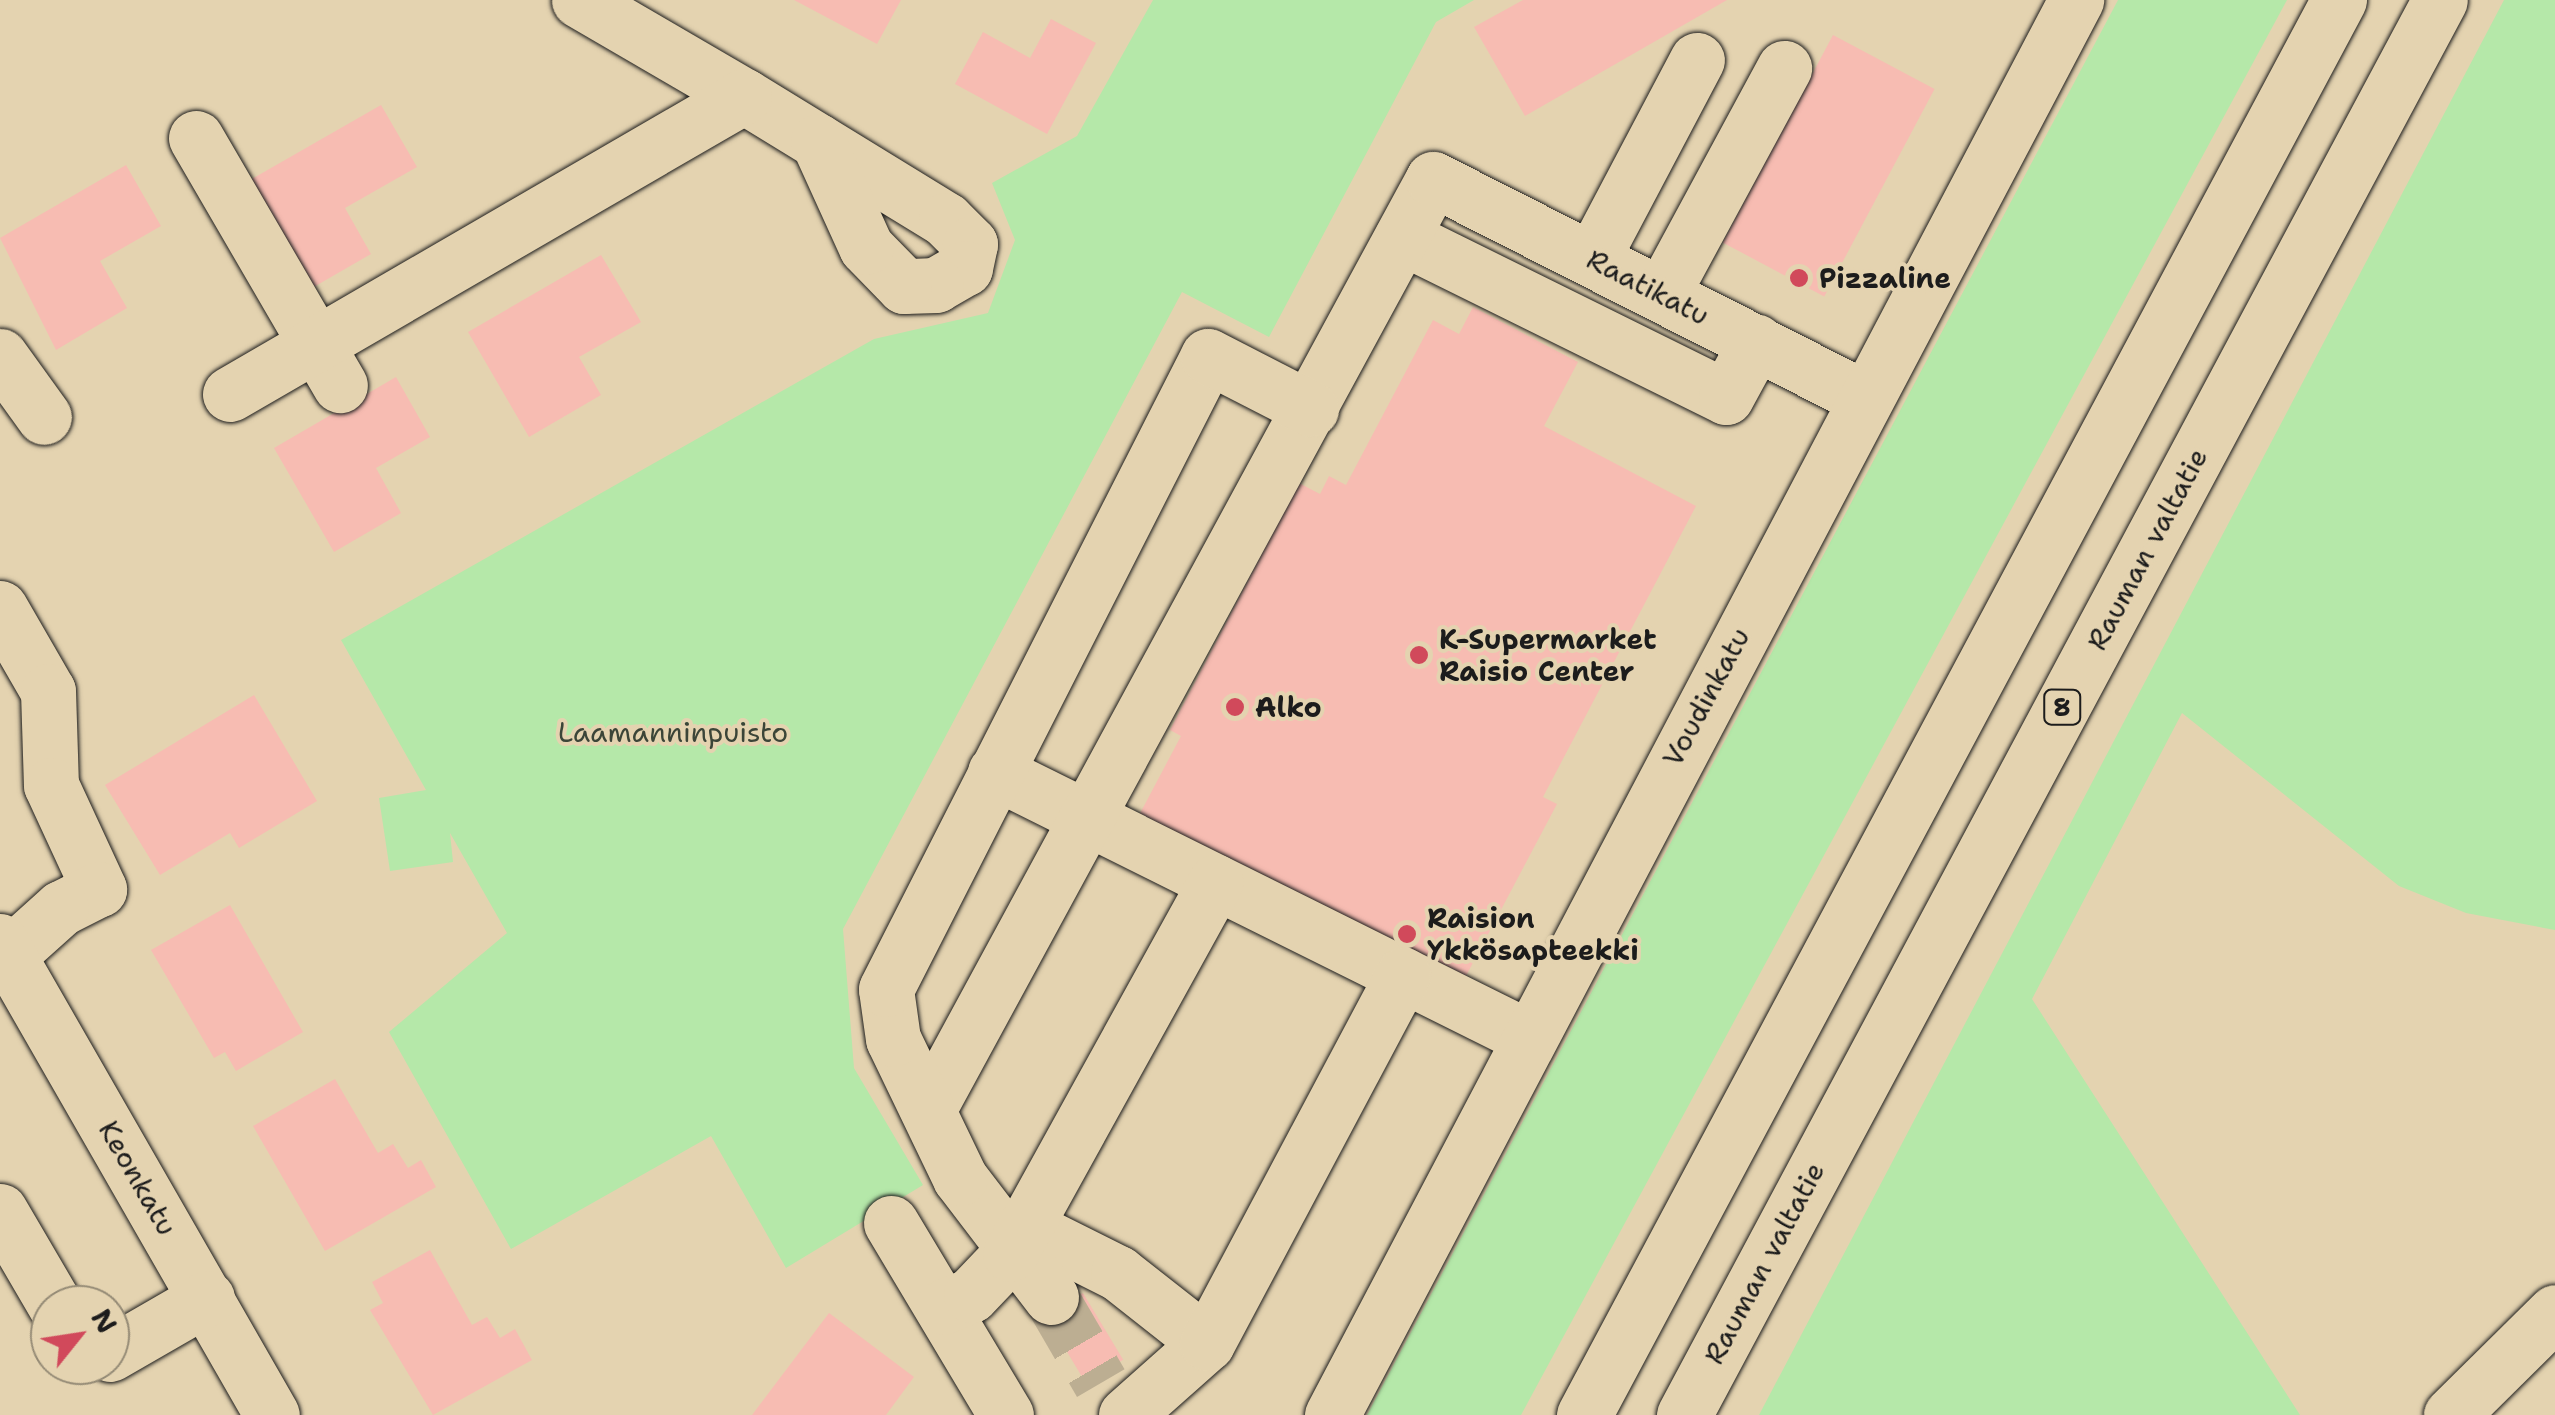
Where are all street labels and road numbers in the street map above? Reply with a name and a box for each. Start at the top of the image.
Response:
street label: Raatikatu [1581,242,1715,332]
street label: Rauman valtatie [2080,442,2214,656]
street label: Voudinkatu [1655,622,1757,772]
road number: 8 [2042,687,2082,727]
street label: Keonkatu [92,1115,184,1241]
street label: Rauman valtatie [1697,1156,1831,1370]

